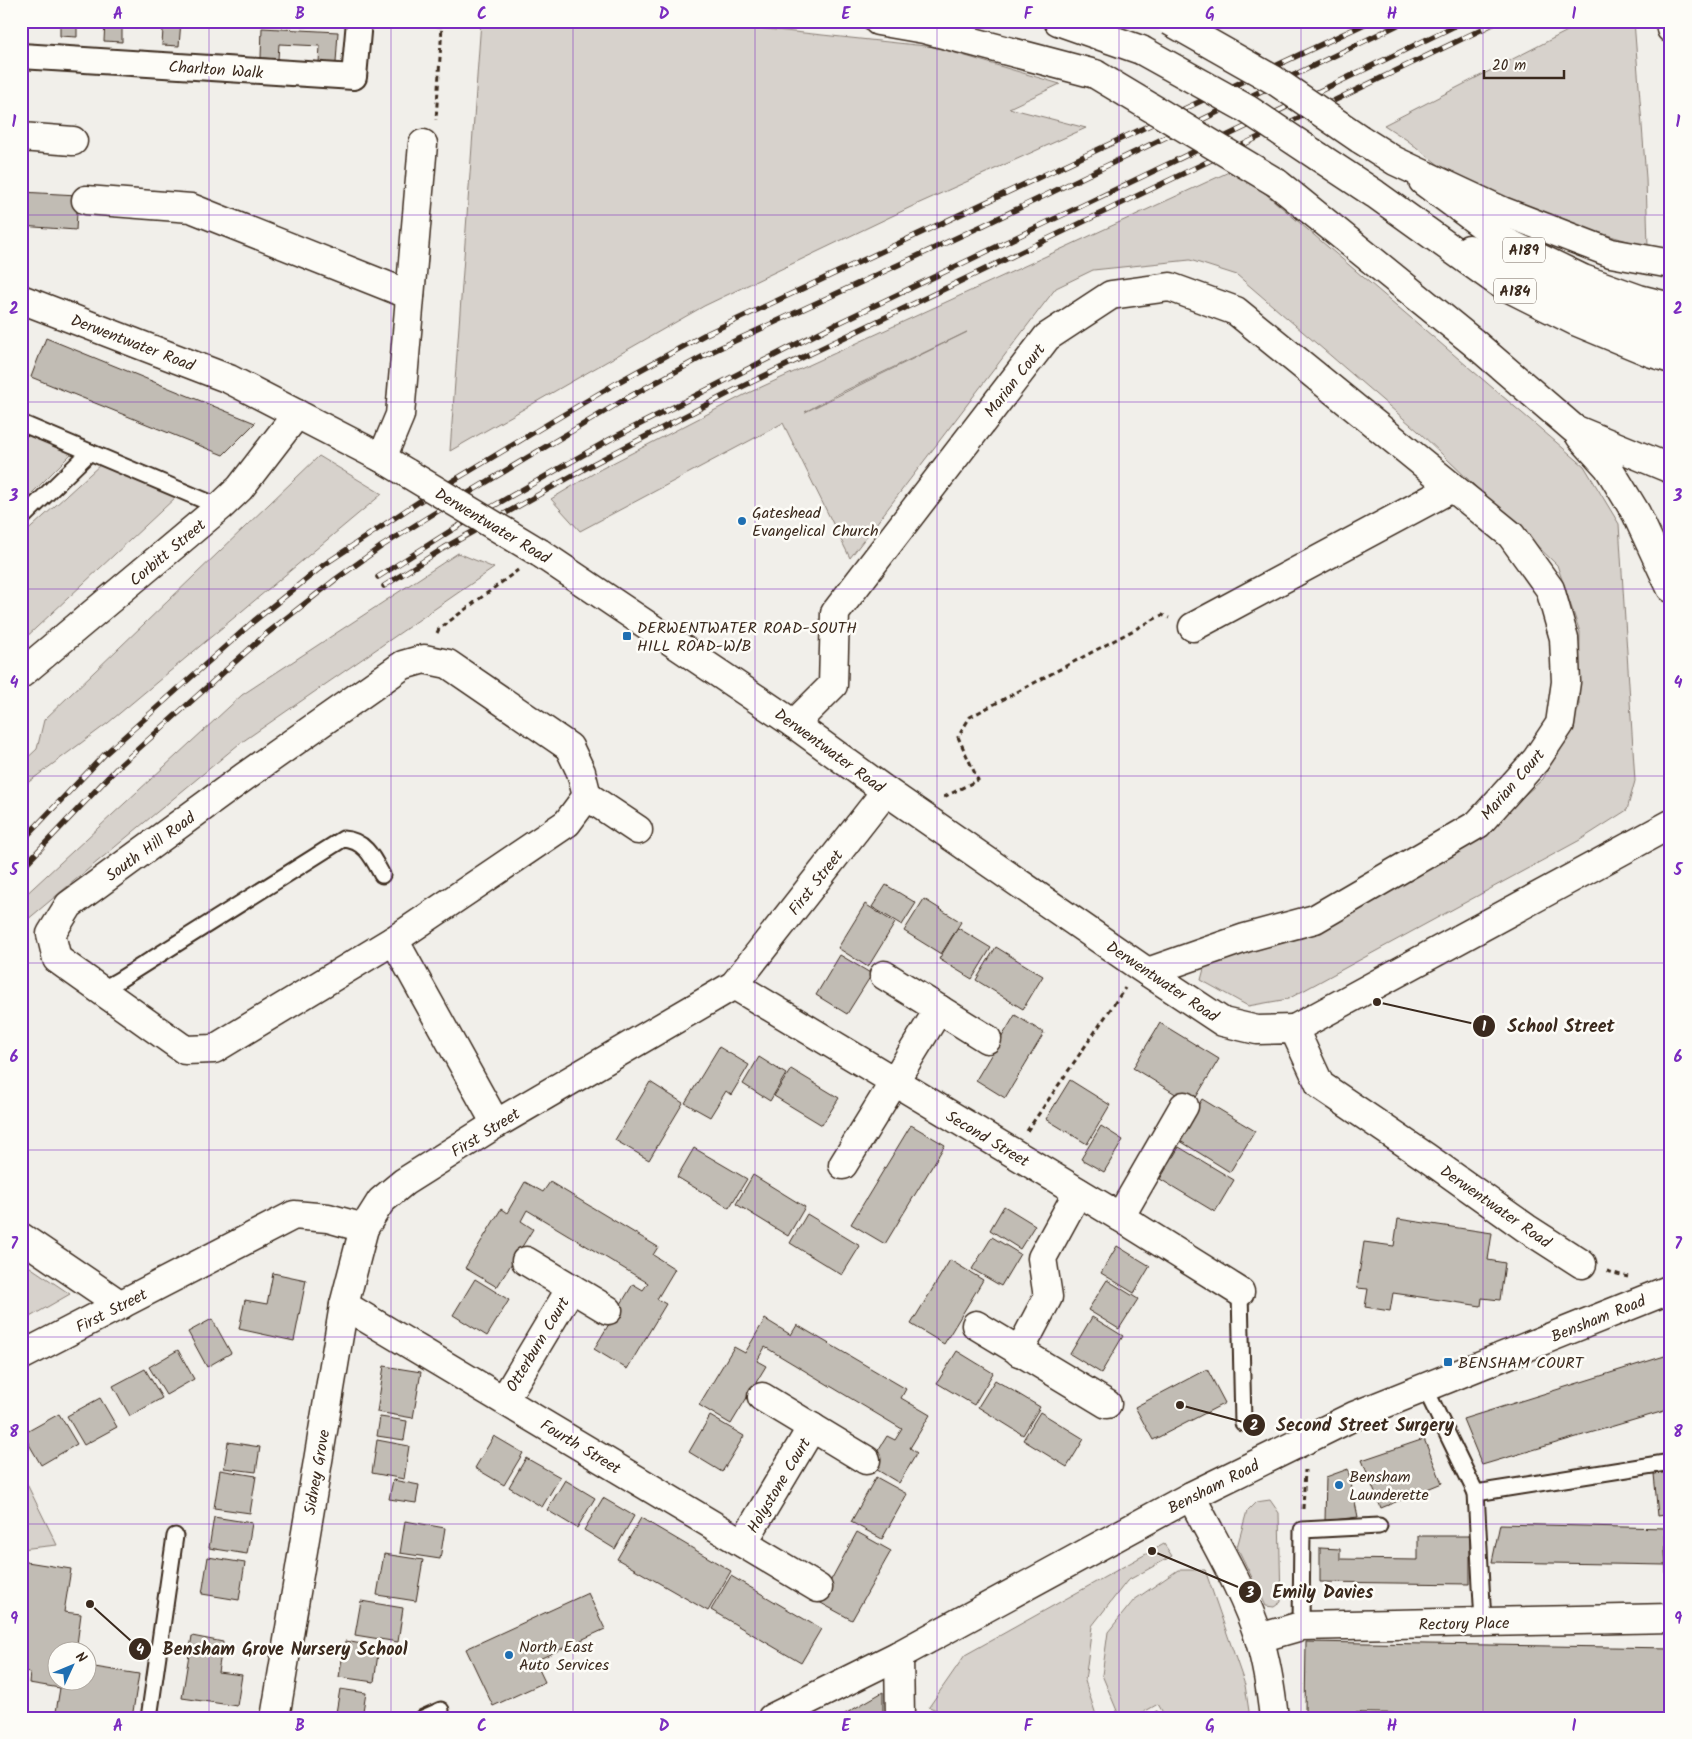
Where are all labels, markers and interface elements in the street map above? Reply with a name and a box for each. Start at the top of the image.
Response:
text: A [113,2,123,27]
text: B [295,2,305,27]
text: C [477,2,487,27]
text: D [659,2,670,27]
text: E [842,2,852,27]
text: F [1024,2,1034,27]
text: G [1205,2,1215,27]
text: H [1387,2,1397,27]
text: I [1572,2,1577,27]
scale bar [1484,48,1564,80]
text: 20 m [1492,54,1526,78]
street label: Charlton Walk [168,55,264,86]
text: 1 [12,110,17,135]
text: 1 [1676,110,1681,135]
road number: A189 [1503,238,1545,262]
road number: A184 [1494,278,1536,304]
text: 2 [9,297,19,322]
text: 2 [1673,297,1683,322]
street label: Derwentwater Road [67,308,199,379]
street label: Marian Court [978,338,1053,423]
street label: Derwentwater Road [430,482,556,571]
text: 3 [9,484,19,509]
text: 3 [1673,484,1683,509]
place label: Gateshead Evangelical Church [752,501,878,544]
street label: Corbitt Street [124,513,213,593]
marker: Gateshead Evangelical Church [736,515,748,527]
place label: DERWENTWATER ROAD-SOUTH HILL ROAD-W/B [637,616,857,659]
marker: DERWENTWATER ROAD-SOUTH HILL ROAD-W/B [621,630,633,642]
text: 4 [10,671,19,696]
text: 4 [1674,671,1683,696]
street label: Derwentwater Road [769,703,890,800]
street label: Marian Court [1475,743,1552,826]
street label: South Hill Road [101,806,202,888]
street label: First Street [782,844,850,921]
text: 5 [9,858,20,883]
text: 5 [1673,858,1684,883]
street label: Derwentwater Road [1101,935,1224,1030]
callout: School Street [1472,1009,1624,1042]
text: School Street [1507,1013,1616,1042]
text: 1 [1482,1015,1487,1039]
text: 6 [10,1045,19,1070]
text: 6 [1674,1045,1683,1070]
street label: First Street [446,1102,526,1164]
street label: Second Street [941,1104,1034,1175]
street label: Derwentwater Road [1434,1159,1557,1256]
text: 7 [10,1232,18,1257]
text: 7 [1674,1232,1682,1257]
street label: First Street [71,1282,153,1340]
street label: Bensham Road [1547,1289,1651,1350]
street label: Otterburn Court [500,1292,577,1397]
place label: BENSHAM COURT [1458,1351,1585,1376]
marker: BENSHAM COURT [1442,1356,1454,1368]
callout: Second Street Surgery [1241,1408,1464,1441]
text: Second Street Surgery [1276,1412,1455,1441]
street label: Fourth Street [535,1413,626,1482]
text: 2 [1250,1414,1259,1438]
text: 8 [9,1420,19,1445]
text: 8 [1673,1420,1683,1445]
street label: Sidney Grove [298,1428,337,1517]
street label: Holystone Court [741,1432,818,1538]
street label: Bensham Road [1163,1453,1265,1521]
place label: Bensham Launderette [1349,1465,1429,1508]
marker: Bensham Launderette [1333,1479,1345,1491]
callout: Emily Davies [1237,1576,1383,1609]
text: Emily Davies [1272,1579,1374,1608]
text: 3 [1245,1581,1254,1605]
text: 9 [10,1607,18,1632]
text: 9 [1674,1607,1682,1632]
street label: Rectory Place [1418,1611,1510,1638]
callout: Bensham Grove Nursery School [128,1632,418,1665]
place label: North East Auto Services [519,1635,609,1678]
text: Bensham Grove Nursery School [163,1636,408,1665]
text: 4 [136,1638,144,1662]
north arrow [48,1642,98,1692]
text: N [70,1647,92,1669]
marker: North East Auto Services [503,1649,515,1661]
text: A [113,1714,123,1739]
text: B [295,1714,305,1739]
text: C [477,1714,487,1739]
text: D [659,1714,670,1739]
text: E [842,1714,852,1739]
text: F [1024,1714,1034,1739]
text: G [1205,1714,1215,1739]
text: H [1387,1714,1397,1739]
text: I [1572,1714,1577,1739]

